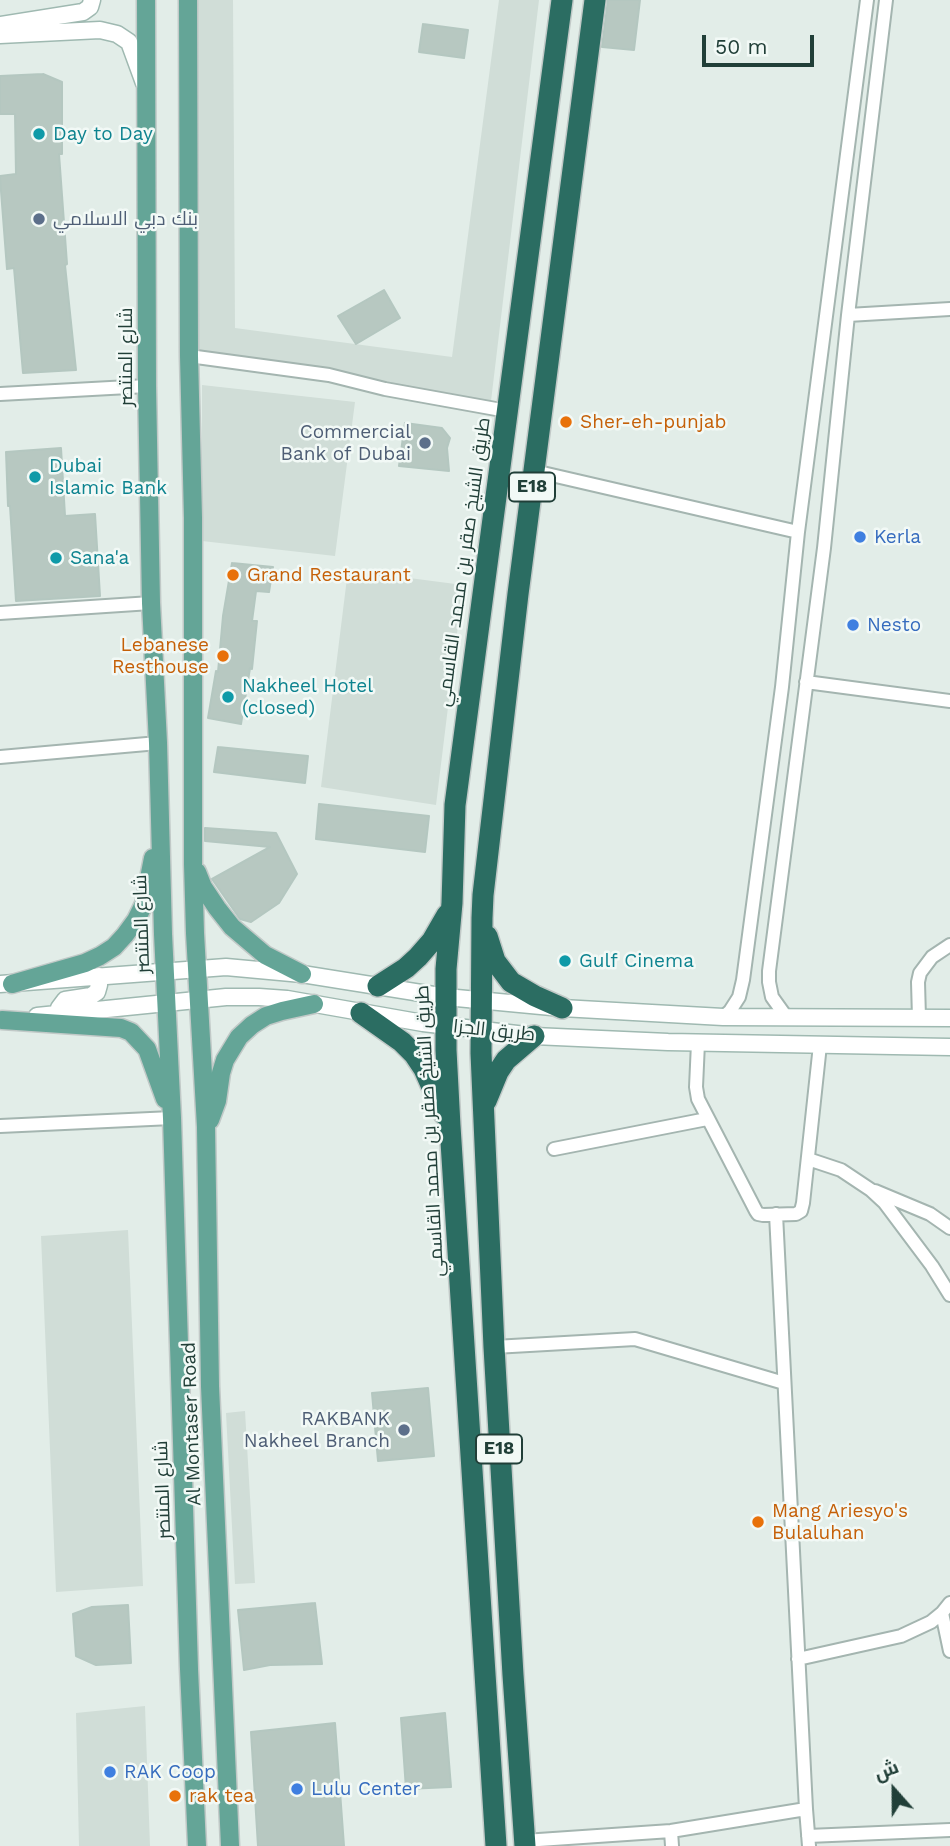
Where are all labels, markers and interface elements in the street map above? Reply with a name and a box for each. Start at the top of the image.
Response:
scale bar [705,21,817,65]
text: 50 m [715,34,767,59]
place label: Day to Day [53,123,153,145]
marker: Day to Day [31,126,47,142]
place label: بنك دبي الاسلامي [53,208,198,230]
marker: بنك دبي الاسلامي [31,211,47,227]
street label: شارع المنتصر [115,308,137,406]
place label: Sher-eh-punjab [580,411,726,433]
marker: Sher-eh-punjab [558,414,574,430]
street label: طريق الشيخ صقر بن محمد القاسمي [432,416,496,708]
place label: Commercial Bank of Dubai [281,421,411,465]
marker: Commercial Bank of Dubai [417,435,433,451]
place label: Dubai Islamic Bank [49,455,167,499]
marker: Dubai Islamic Bank [27,469,43,485]
road number: E18 [509,472,555,502]
place label: Kerla [874,526,921,548]
marker: Kerla [852,529,868,545]
place label: Sana'a [70,547,129,569]
marker: Sana'a [48,550,64,566]
place label: Grand Restaurant [247,564,411,586]
marker: Grand Restaurant [225,567,241,583]
place label: Nesto [867,614,921,636]
marker: Nesto [845,617,861,633]
place label: Lebanese Resthouse [112,634,209,678]
marker: Lebanese Resthouse [215,648,231,664]
place label: Nakheel Hotel (closed) [242,675,373,719]
marker: Nakheel Hotel (closed) [220,689,236,705]
street label: شارع المنتصر [129,874,155,974]
place label: Gulf Cinema [579,950,694,972]
marker: Gulf Cinema [557,953,573,969]
street label: طريق الشيخ صقر بن محمد القاسمي [411,985,449,1277]
street label: طريق الجزا [452,1015,536,1047]
street label: Al Montaser Road [178,1342,206,1506]
place label: RAKBANK Nakheel Branch [244,1408,390,1452]
marker: RAKBANK Nakheel Branch [396,1422,412,1438]
road number: E18 [476,1434,522,1464]
street label: شارع المنتصر [150,1440,176,1540]
place label: Mang Ariesyo's Bulaluhan [772,1500,908,1544]
marker: Mang Ariesyo's Bulaluhan [750,1514,766,1530]
north arrow [859,1755,929,1825]
text: ش [871,1755,902,1785]
place label: RAK Coop [124,1761,216,1783]
marker: RAK Coop [102,1764,118,1780]
place label: Lulu Center [311,1778,420,1800]
marker: Lulu Center [289,1781,305,1797]
place label: rak tea [189,1785,254,1807]
marker: rak tea [167,1788,183,1804]

